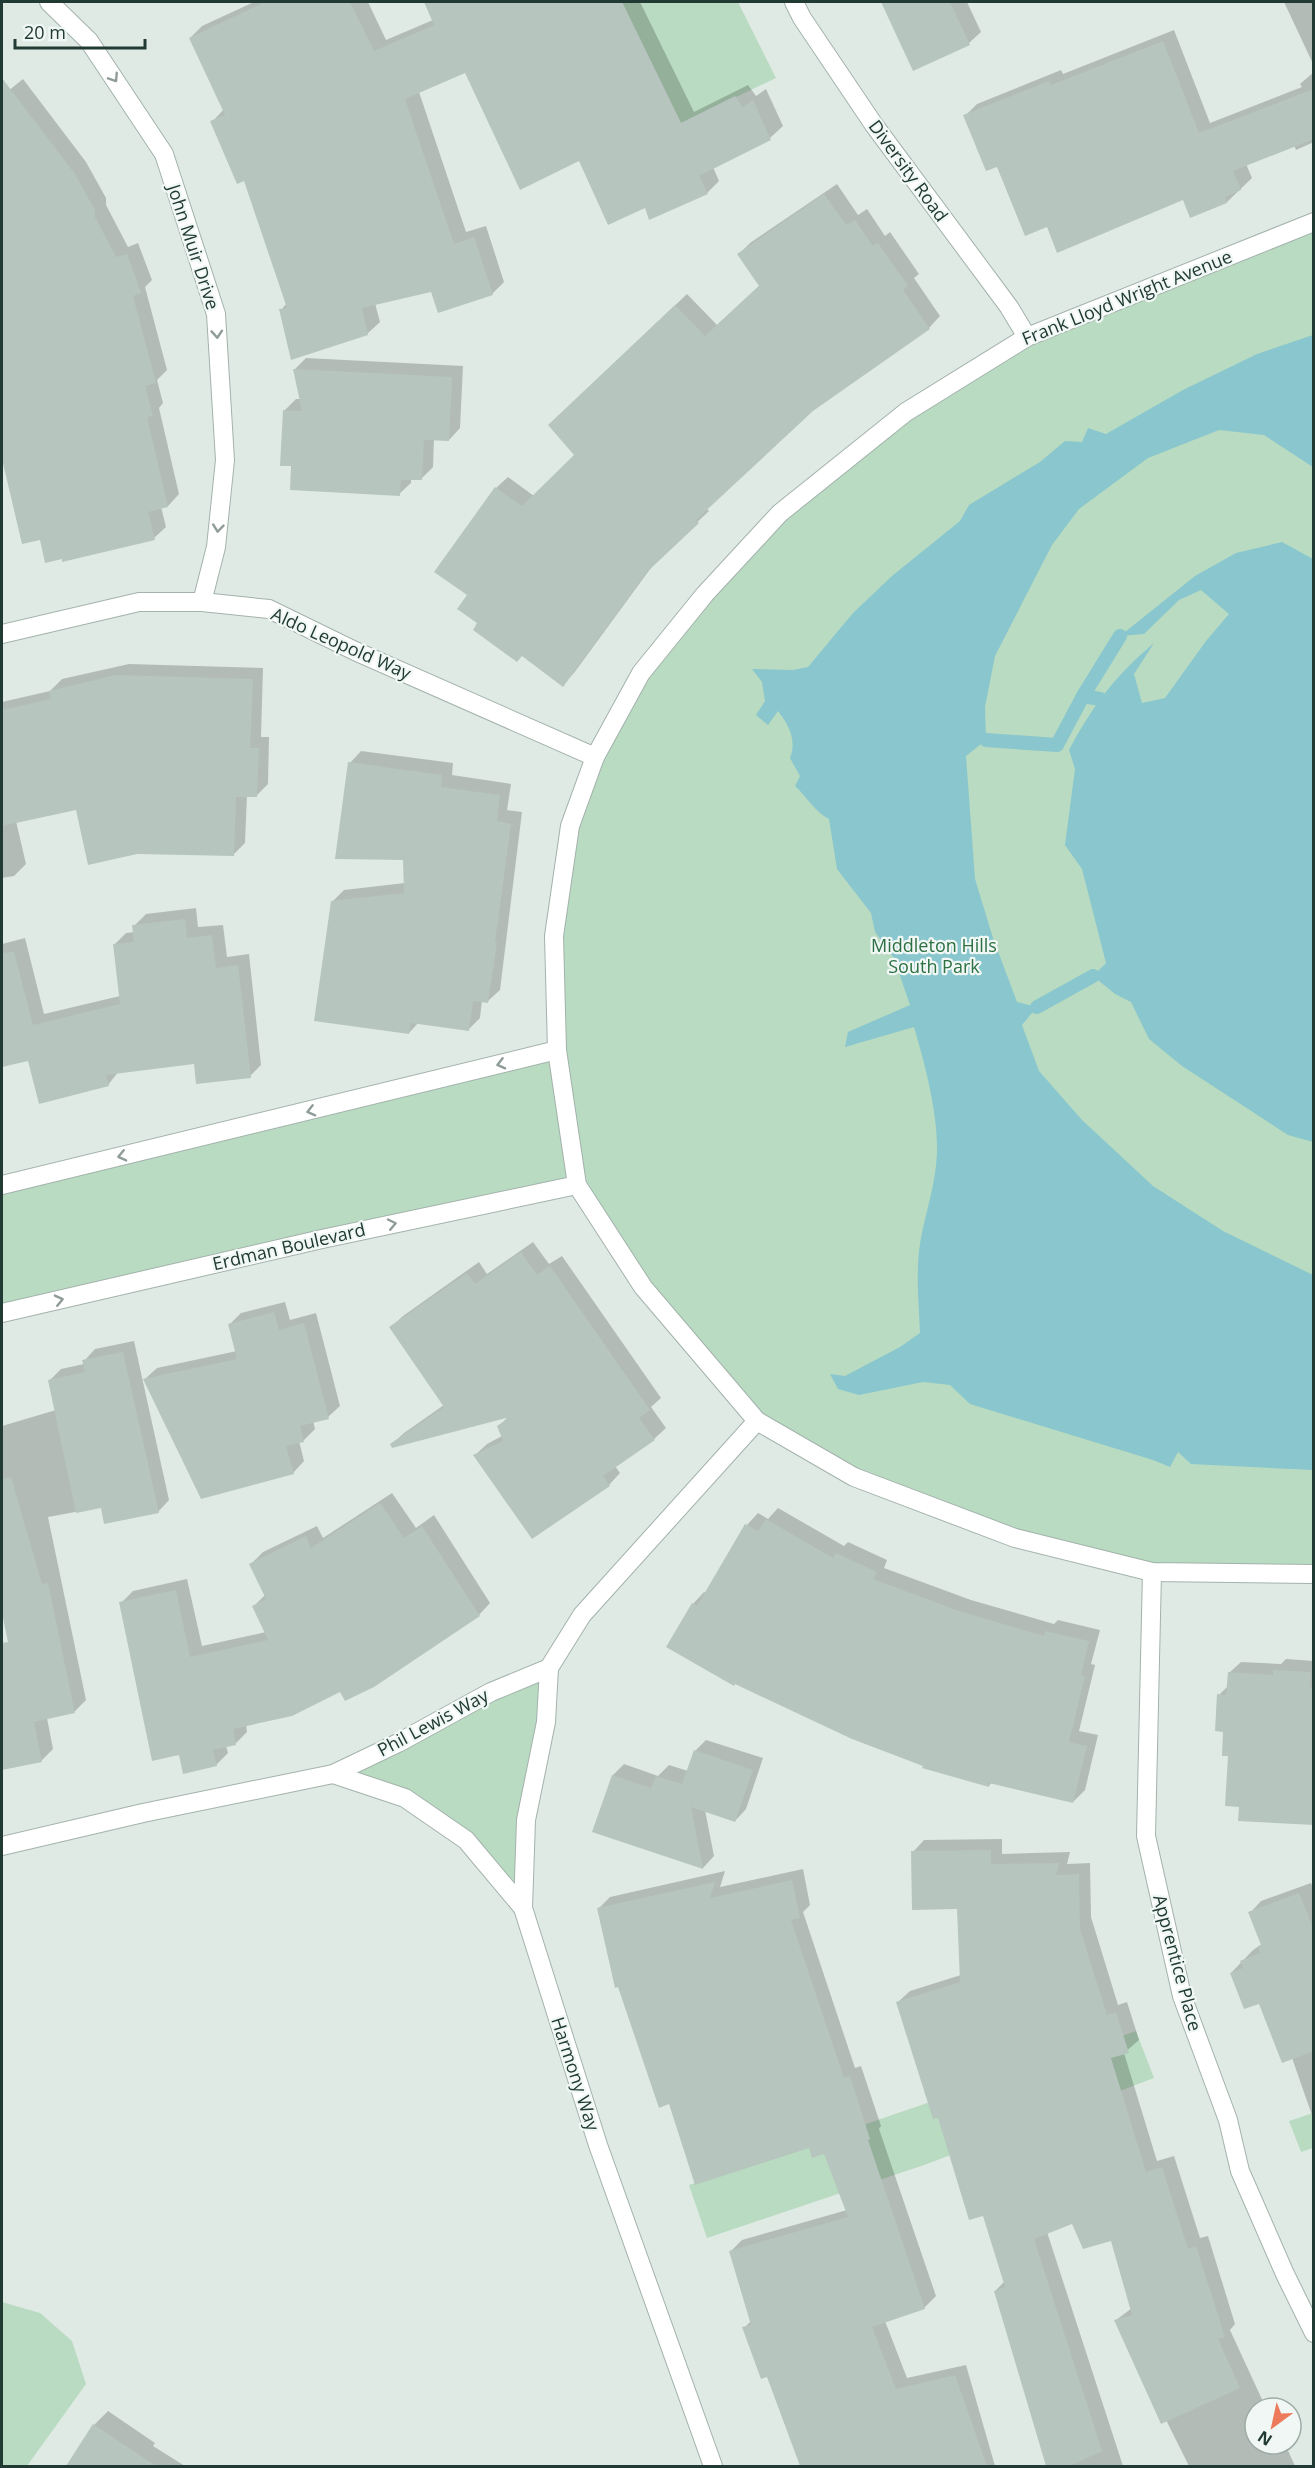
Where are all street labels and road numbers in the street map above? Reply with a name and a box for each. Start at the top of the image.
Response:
street label: Diversity Road [864,115,954,226]
street label: John Muir Drive [162,179,225,312]
street label: Frank Lloyd Wright Avenue [1018,244,1235,350]
street label: Aldo Leopold Way [268,602,416,685]
street label: Erdman Boulevard [210,1217,368,1275]
street label: Phil Lewis Way [373,1682,493,1761]
street label: Apprentice Place [1148,1892,1208,2034]
street label: Harmony Way [546,2014,606,2135]

